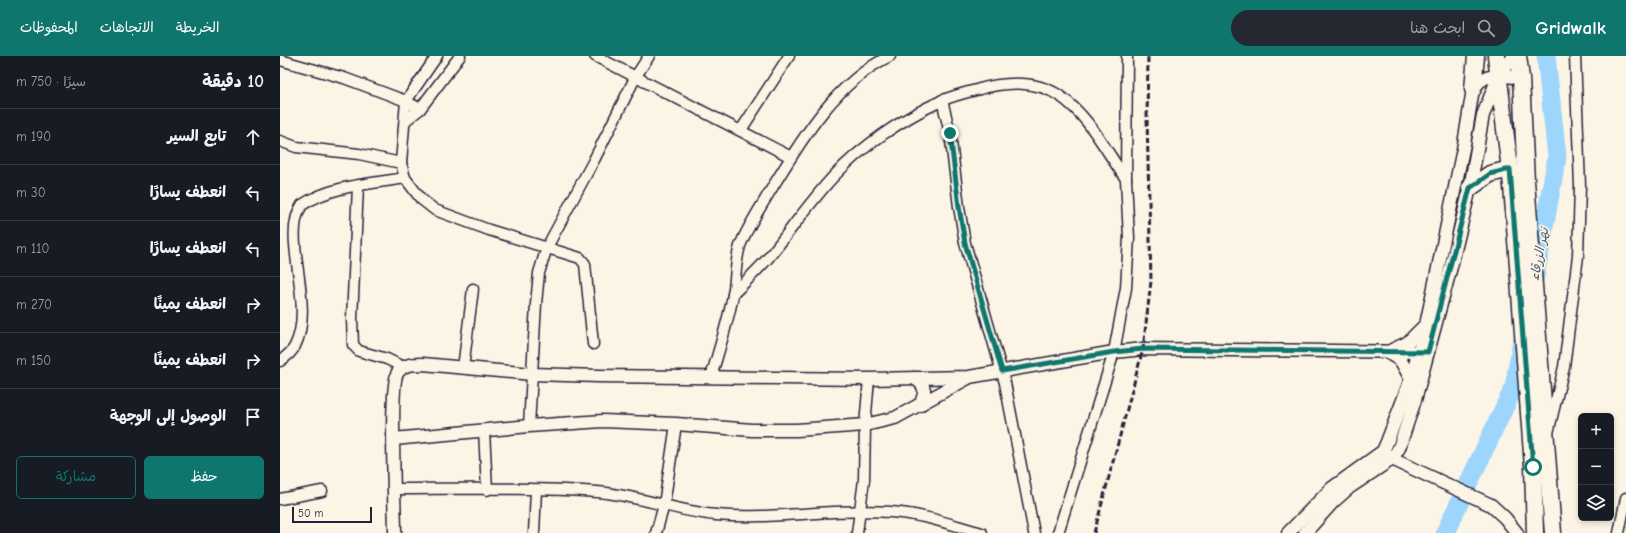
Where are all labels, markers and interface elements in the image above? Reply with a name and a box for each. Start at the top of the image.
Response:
search box [1231,10,1511,46]
icon: search [1475,17,1497,39]
text: Gridwalk [1535,17,1606,39]
text: المحفوظات [20,19,78,36]
text: الاتجاهات [100,19,154,36]
text: الخريطة [176,19,219,36]
text: ابحث هنا [1410,19,1465,37]
text: 10 دقيقة [202,72,264,91]
text: سيرًا · 750 m [16,74,86,89]
route end [941,124,959,142]
icon: ahead [242,126,264,148]
text: تابع السير [167,127,226,145]
text: 190 m [16,129,51,144]
icon: left [242,182,264,204]
text: انعطف يسارًا [150,183,226,201]
text: 30 m [16,185,46,200]
water label: نهر الزرقاء [1527,225,1552,282]
icon: left [242,238,264,260]
text: انعطف يسارًا [150,239,226,257]
text: 110 m [16,241,49,256]
icon: right [242,294,264,316]
text: انعطف يمينًا [154,295,226,313]
text: 270 m [16,297,52,312]
icon: right [242,350,264,372]
text: انعطف يمينًا [154,351,226,369]
text: 150 m [16,353,51,368]
icon: arrive [242,406,264,428]
text: الوصول إلى الوجهة [110,407,226,425]
map controls [1578,413,1614,521]
button: + [1578,413,1614,449]
button: − [1578,449,1614,485]
button: مشاركة [16,456,136,499]
button: حفظ [144,456,264,499]
route start [1524,458,1542,476]
button: layers [1578,485,1614,521]
scale bar [292,505,372,524]
text: 50 m [298,507,323,520]

